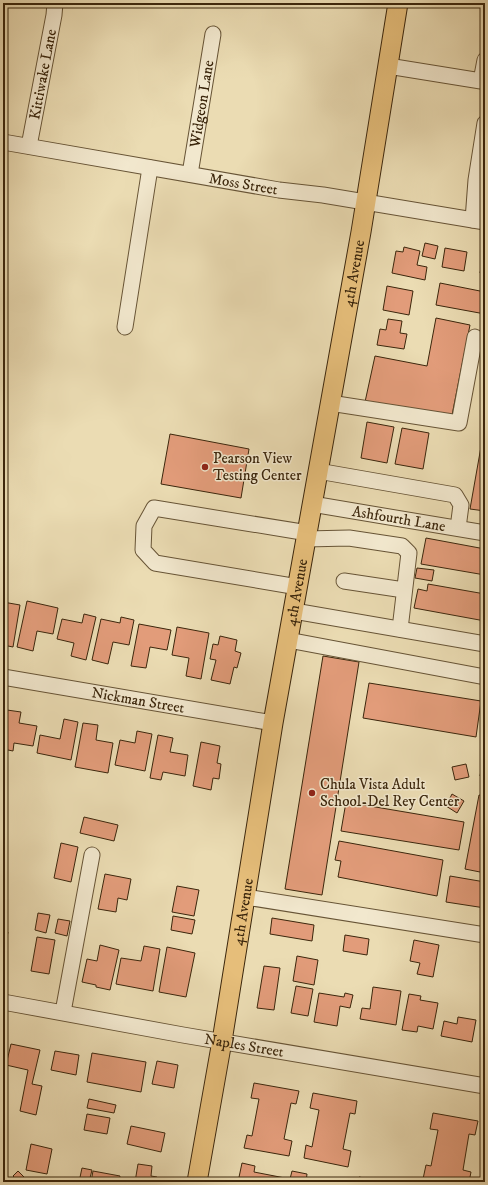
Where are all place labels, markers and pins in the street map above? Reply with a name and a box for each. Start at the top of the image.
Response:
place label: Pearson View Testing Center [213,449,302,485]
marker: Pearson View Testing Center [200,462,210,472]
place label: Chula Vista Adult School-Del Rey Center [320,775,460,811]
marker: Chula Vista Adult School-Del Rey Center [307,788,317,798]

